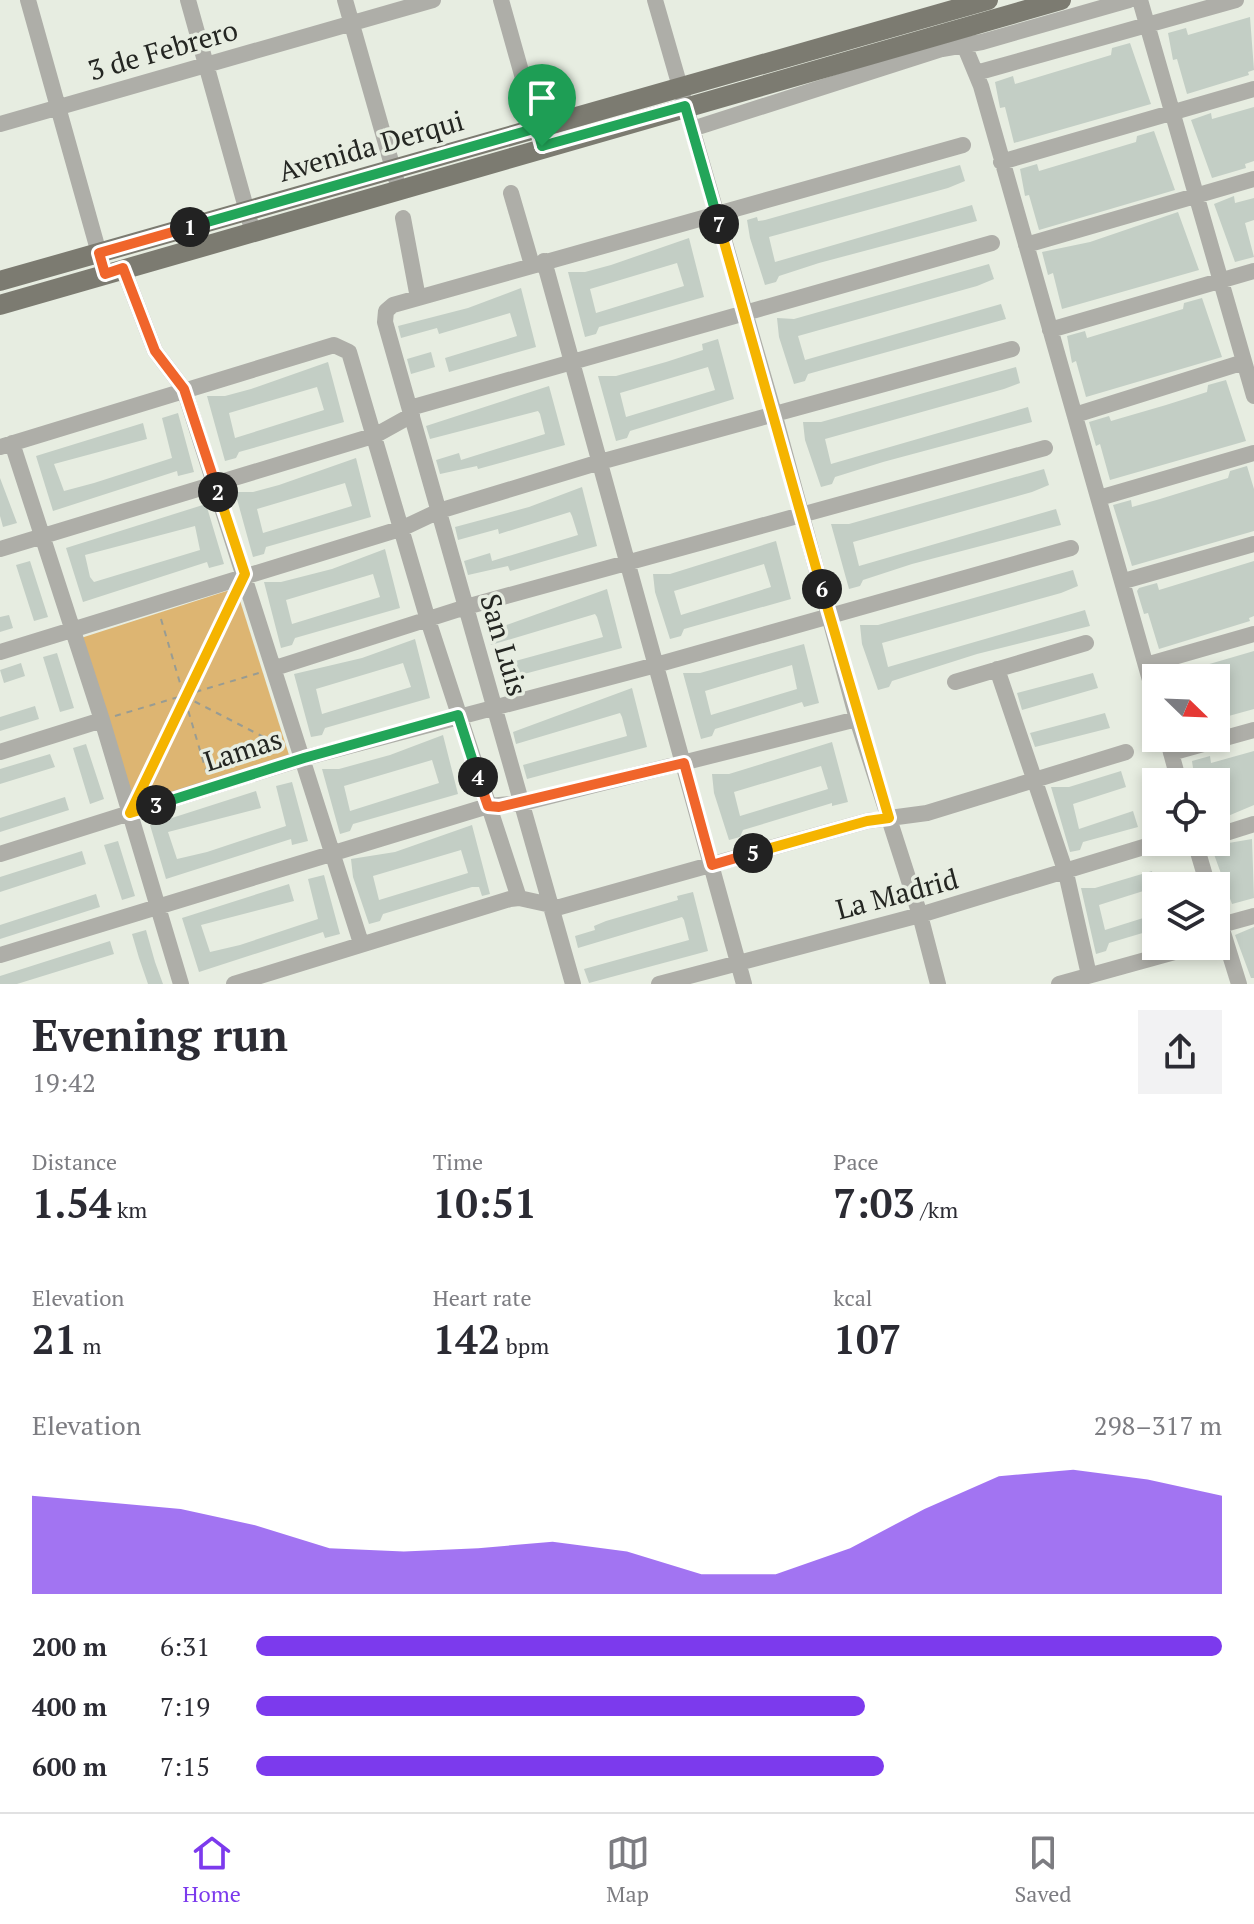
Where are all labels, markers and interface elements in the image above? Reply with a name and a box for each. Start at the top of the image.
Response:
street label: 3 de Febrero [84,11,242,89]
pin [508,64,576,146]
icon: arrive [520,76,564,120]
street label: Avenida Derqui [274,101,468,190]
pin: 7 [699,204,739,244]
pin: 1 [170,207,210,247]
text: 7 [713,209,725,238]
text: 1 [184,212,196,241]
pin: 2 [198,472,238,512]
text: 2 [212,477,224,506]
pin: 6 [802,569,842,609]
text: 6 [816,574,828,603]
street label: San Luis [472,589,537,700]
north arrow [1142,664,1230,752]
map controls [1142,664,1230,960]
street label: Lamas [199,720,287,779]
pin: 4 [458,757,498,797]
text: 4 [472,762,484,791]
button: locate [1142,768,1230,856]
pin: 3 [136,785,176,825]
text: 3 [150,790,162,819]
pin: 5 [733,833,773,873]
text: 5 [747,838,759,867]
street label: La Madrid [832,859,962,928]
button: layers [1142,872,1230,960]
text: Evening run [32,1005,288,1064]
button: share [1138,1010,1222,1094]
text: 19:42 [32,1065,96,1099]
text: Distance [32,1147,117,1176]
text: Time [433,1147,483,1176]
text: Pace [833,1147,878,1176]
text: 1.54 [32,1176,112,1229]
text: 10:51 [433,1176,537,1229]
text: 7:03 [833,1176,915,1229]
text: km [112,1195,147,1224]
text: /km [915,1195,958,1224]
text: Elevation [32,1283,124,1312]
text: Heart rate [433,1283,532,1312]
text: kcal [833,1283,872,1312]
text: 21 [32,1312,77,1365]
text: 142 [433,1312,500,1365]
text: 107 [833,1312,901,1365]
text: m [77,1331,102,1360]
text: bpm [500,1331,549,1360]
text: Elevation [32,1408,141,1442]
text: 298–317 m [1094,1408,1222,1442]
text: 200 m [32,1629,107,1663]
text: 6:31 [160,1629,210,1663]
text: 400 m [32,1689,107,1723]
text: 7:19 [160,1689,210,1723]
text: 600 m [32,1749,107,1783]
text: 7:15 [160,1749,210,1783]
tab: Home [182,1831,241,1908]
tab: Map [606,1831,650,1908]
tab: Saved [1015,1831,1072,1908]

